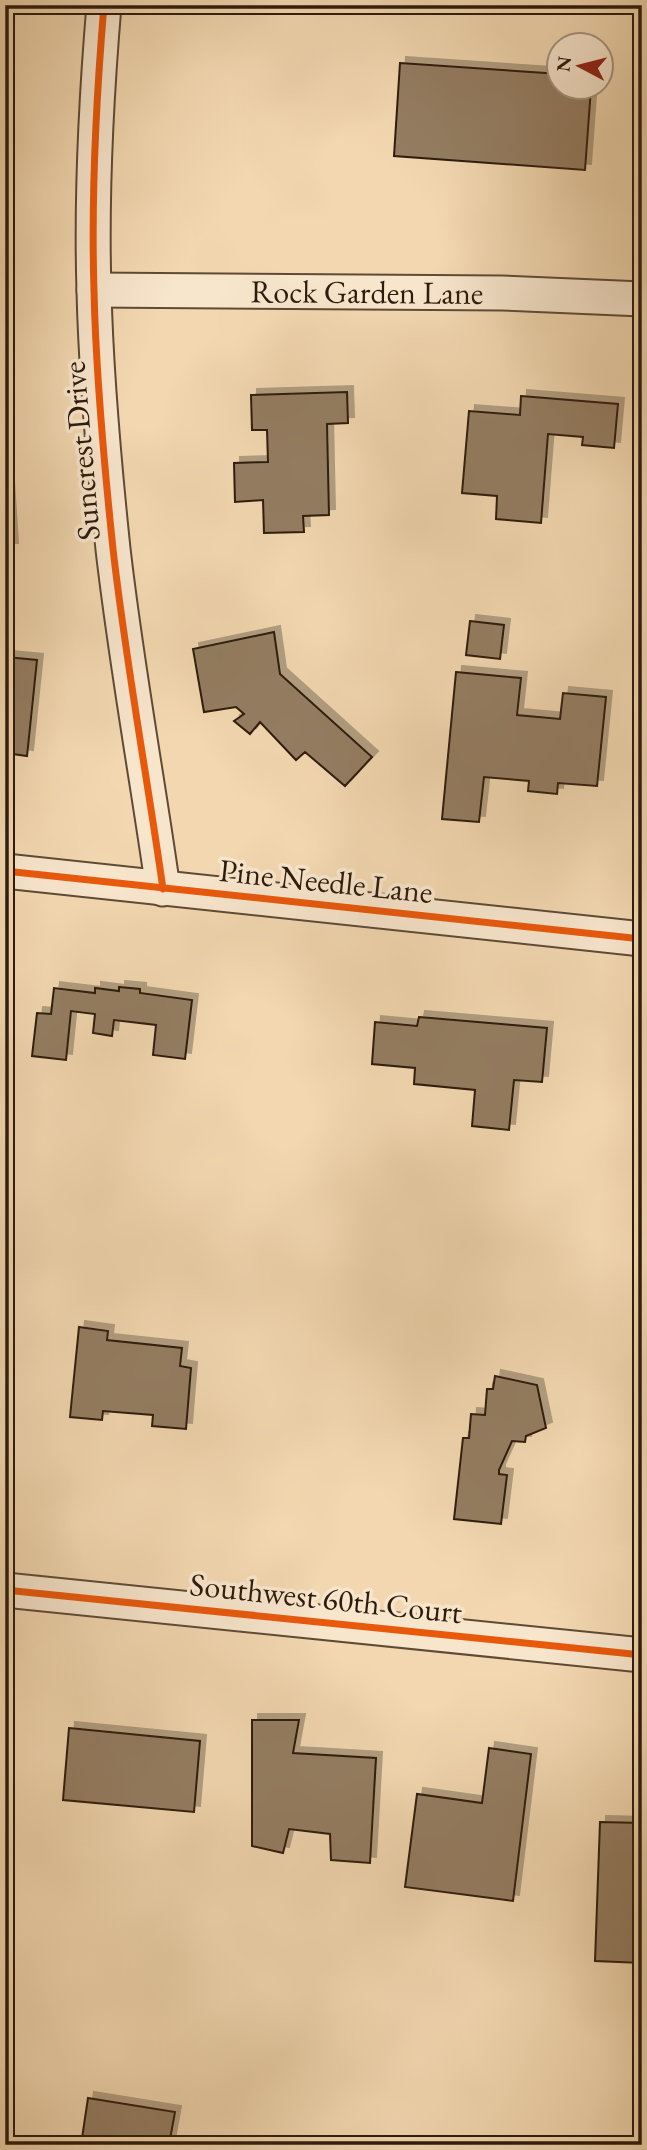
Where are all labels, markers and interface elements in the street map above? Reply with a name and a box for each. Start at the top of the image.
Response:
north arrow [546,32,616,102]
text: N [550,54,577,73]
street label: Rock Garden Lane [250,270,484,314]
street label: Suncrest Drive [52,360,110,542]
street label: Pine Needle Lane [217,849,435,913]
street label: Southwest 60th Court [188,1563,464,1633]

